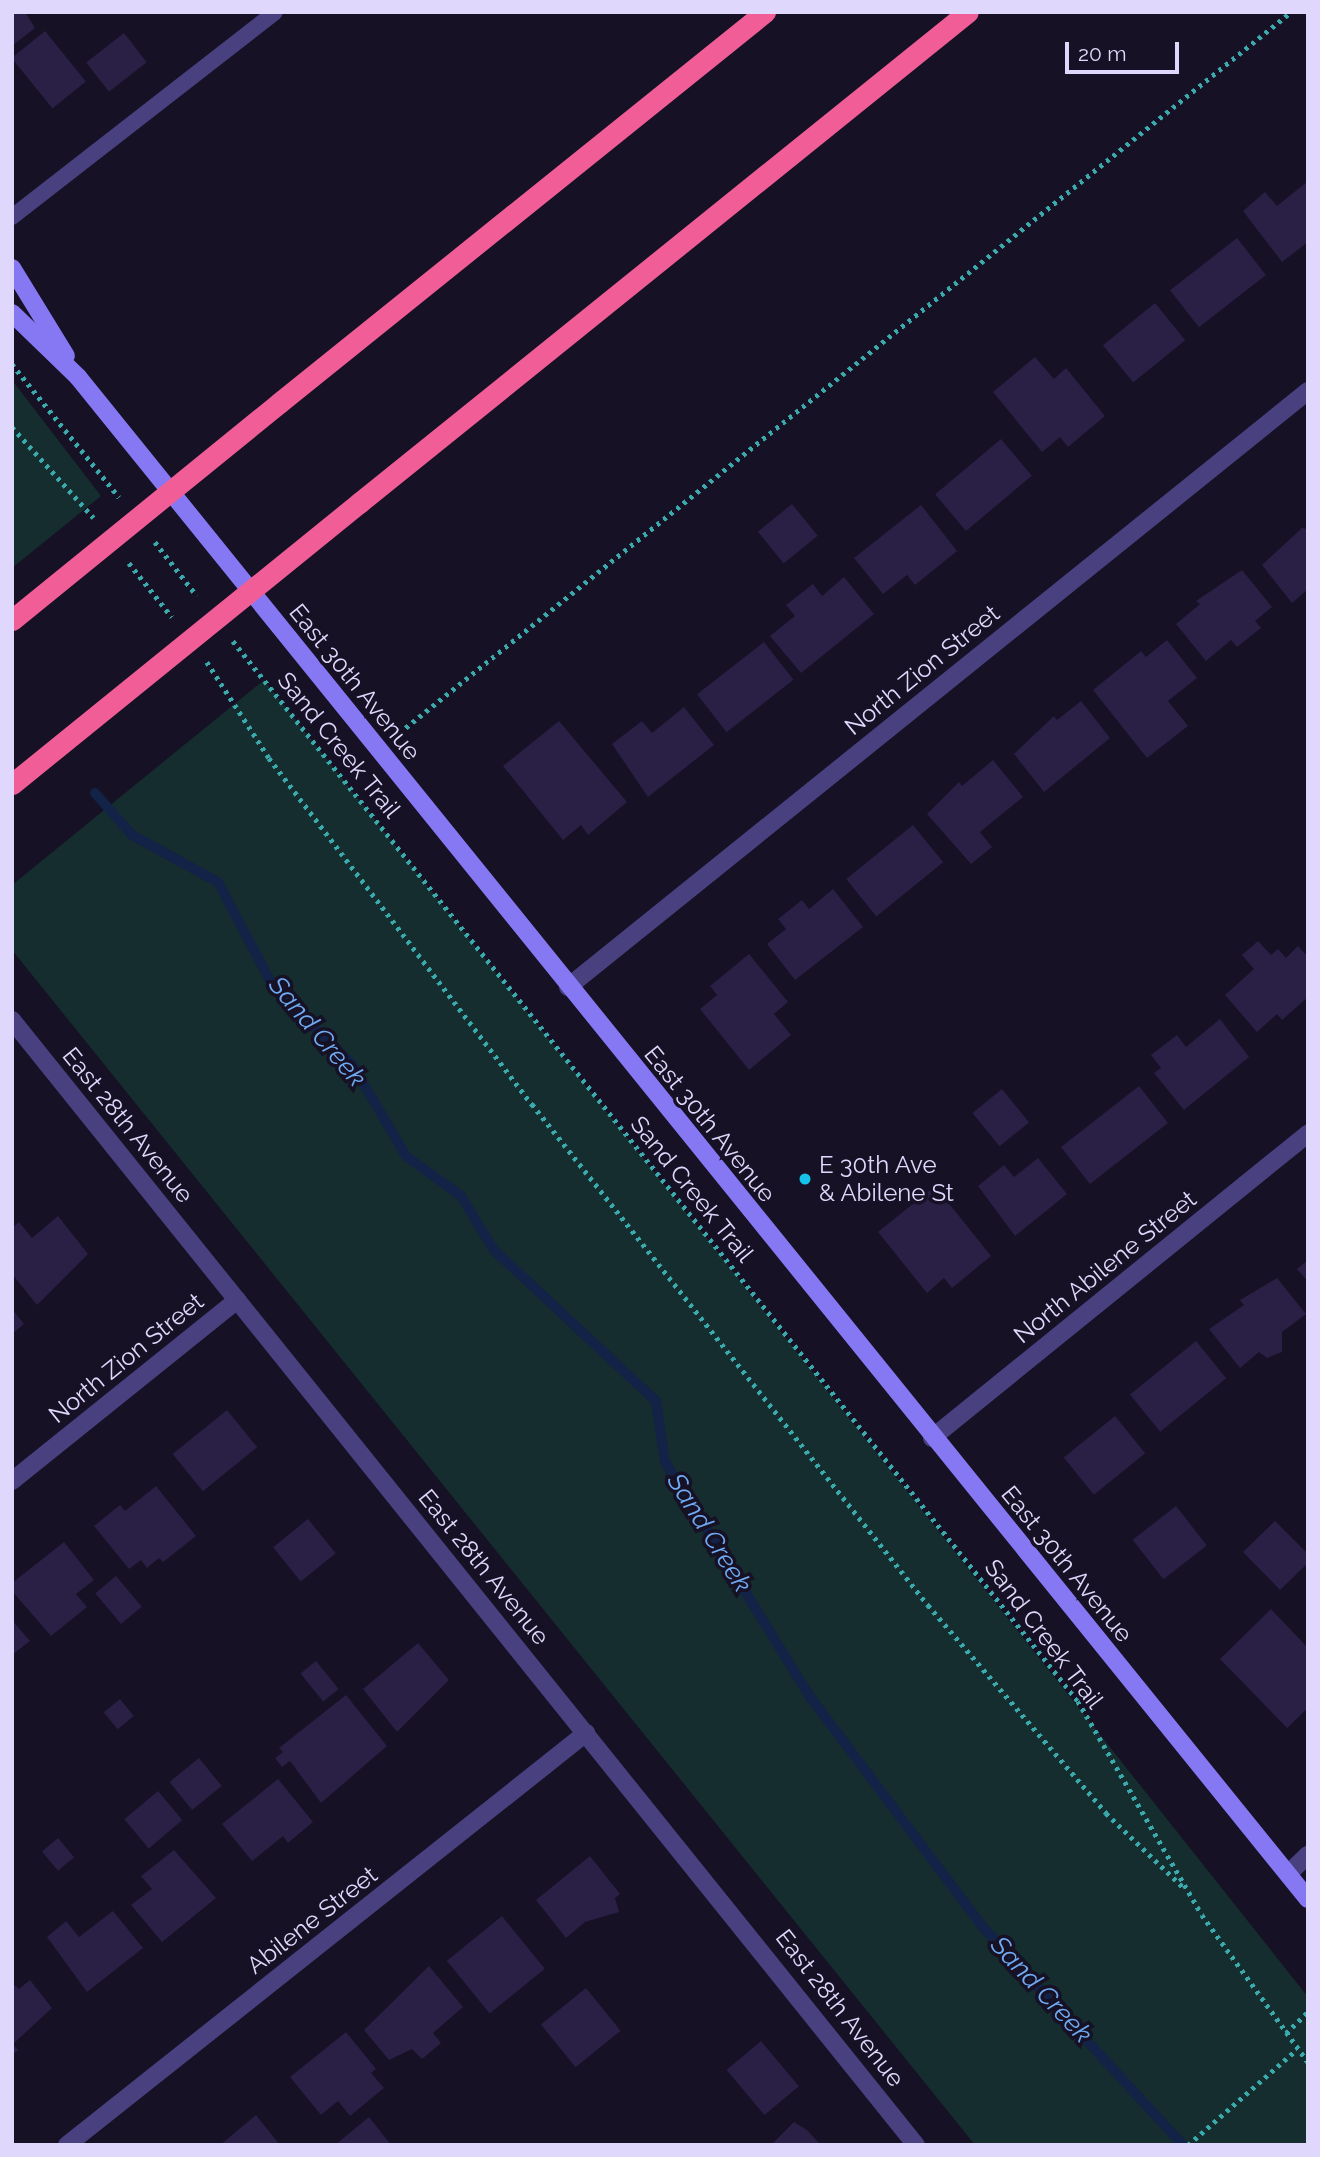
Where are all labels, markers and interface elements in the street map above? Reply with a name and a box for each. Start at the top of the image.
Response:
scale bar [1068,28,1182,72]
text: 20 m [1078,41,1126,66]
street label: East 30th Avenue [283,598,427,766]
street label: North Zion Street [839,599,1005,741]
street label: Sand Creek Trail [271,666,407,824]
water label: Sand Creek [262,970,372,1094]
street label: East 30th Avenue [638,1040,782,1208]
street label: East 28th Avenue [56,1041,200,1209]
street label: Sand Creek Trail [624,1110,760,1268]
place label: E 30th Ave & Abilene St [819,1151,955,1207]
marker: E 30th Ave & Abilene St [797,1171,813,1187]
street label: North Abilene Street [1008,1184,1202,1350]
street label: North Zion Street [43,1287,209,1429]
water label: Sand Creek [660,1468,758,1598]
street label: East 30th Avenue [995,1480,1139,1648]
street label: East 28th Avenue [412,1483,556,1651]
street label: Sand Creek Trail [978,1553,1110,1715]
street label: Abilene Street [241,1860,383,1980]
street label: East 28th Avenue [769,1923,911,2093]
water label: Sand Creek [984,1930,1098,2050]

